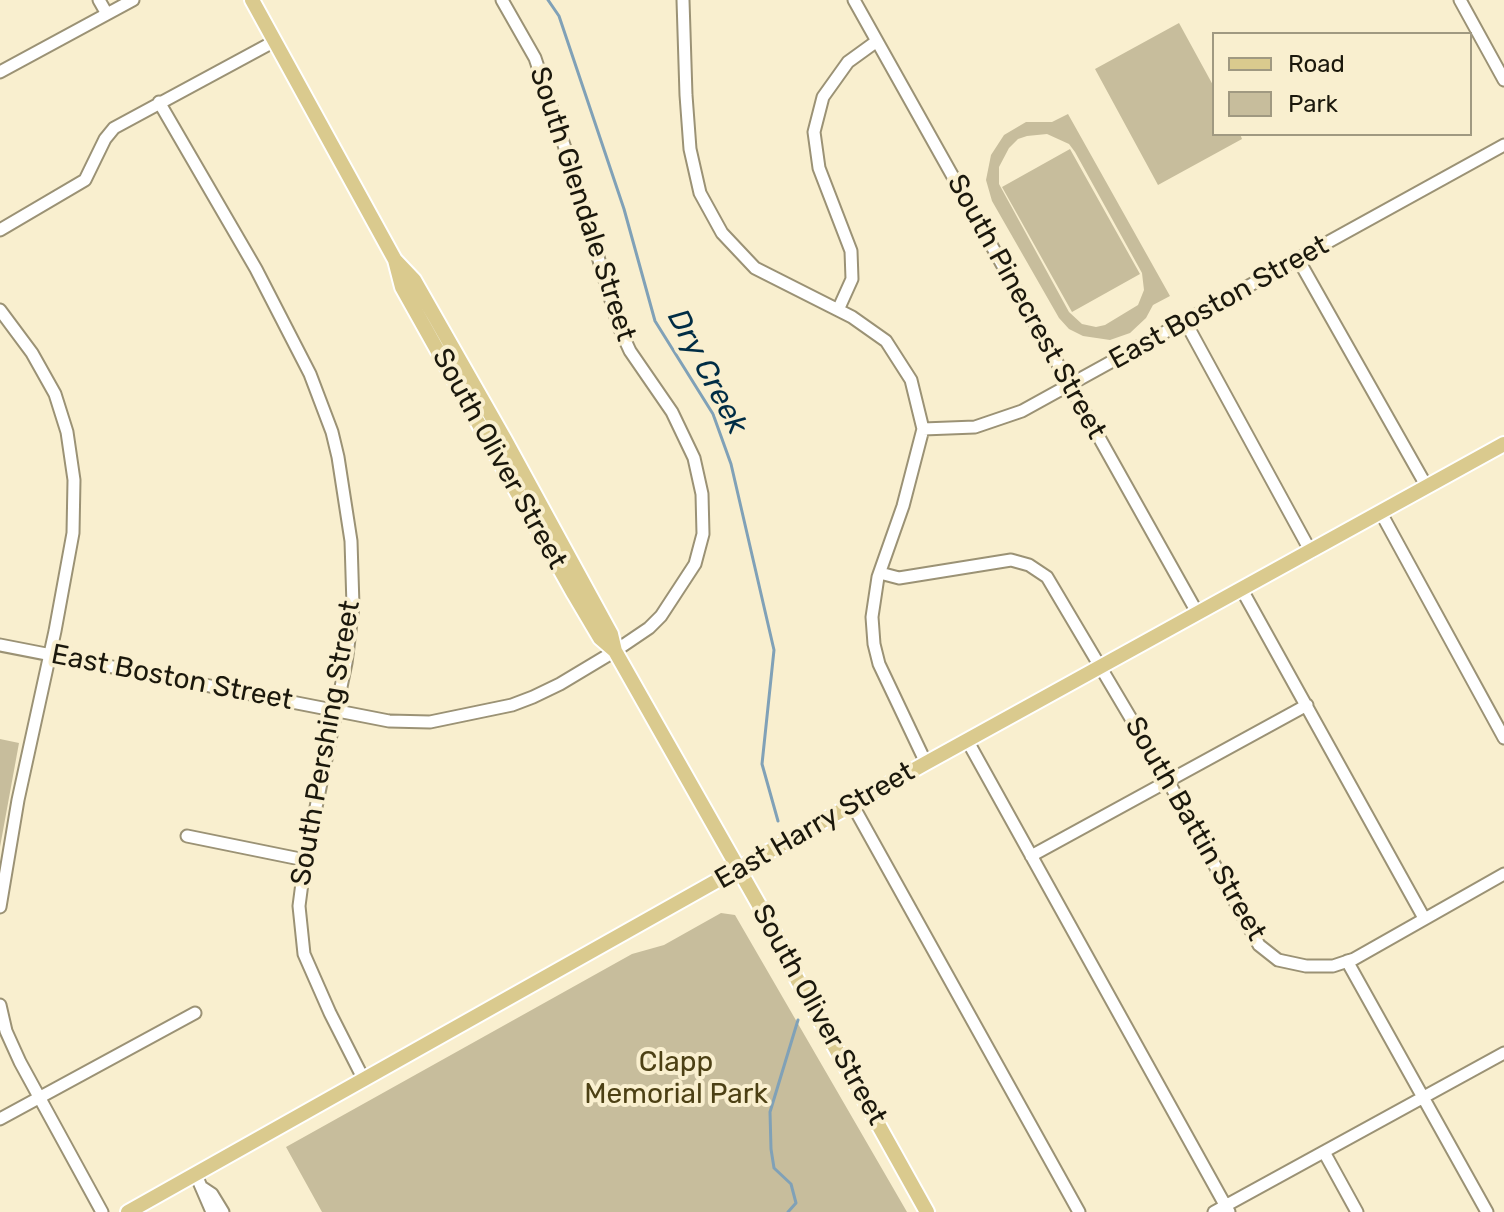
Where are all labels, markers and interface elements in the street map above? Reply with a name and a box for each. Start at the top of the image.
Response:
legend [1212,32,1472,136]
text: Road [1288,50,1345,78]
street label: South Glendale Street [522,63,642,345]
text: Park [1288,90,1338,118]
street label: South Pinecrest Street [939,169,1113,445]
street label: East Boston Street [1104,229,1334,377]
water label: Dry Creek [659,303,755,441]
street label: South Oliver Street [424,343,574,575]
street label: South Pershing Street [284,598,368,888]
street label: East Boston Street [48,638,296,718]
street label: South Battin Street [1117,711,1273,947]
street label: East Harry Street [709,755,921,897]
street label: South Oliver Street [744,899,894,1131]
park label: Clapp Memorial Park [584,1046,768,1112]

